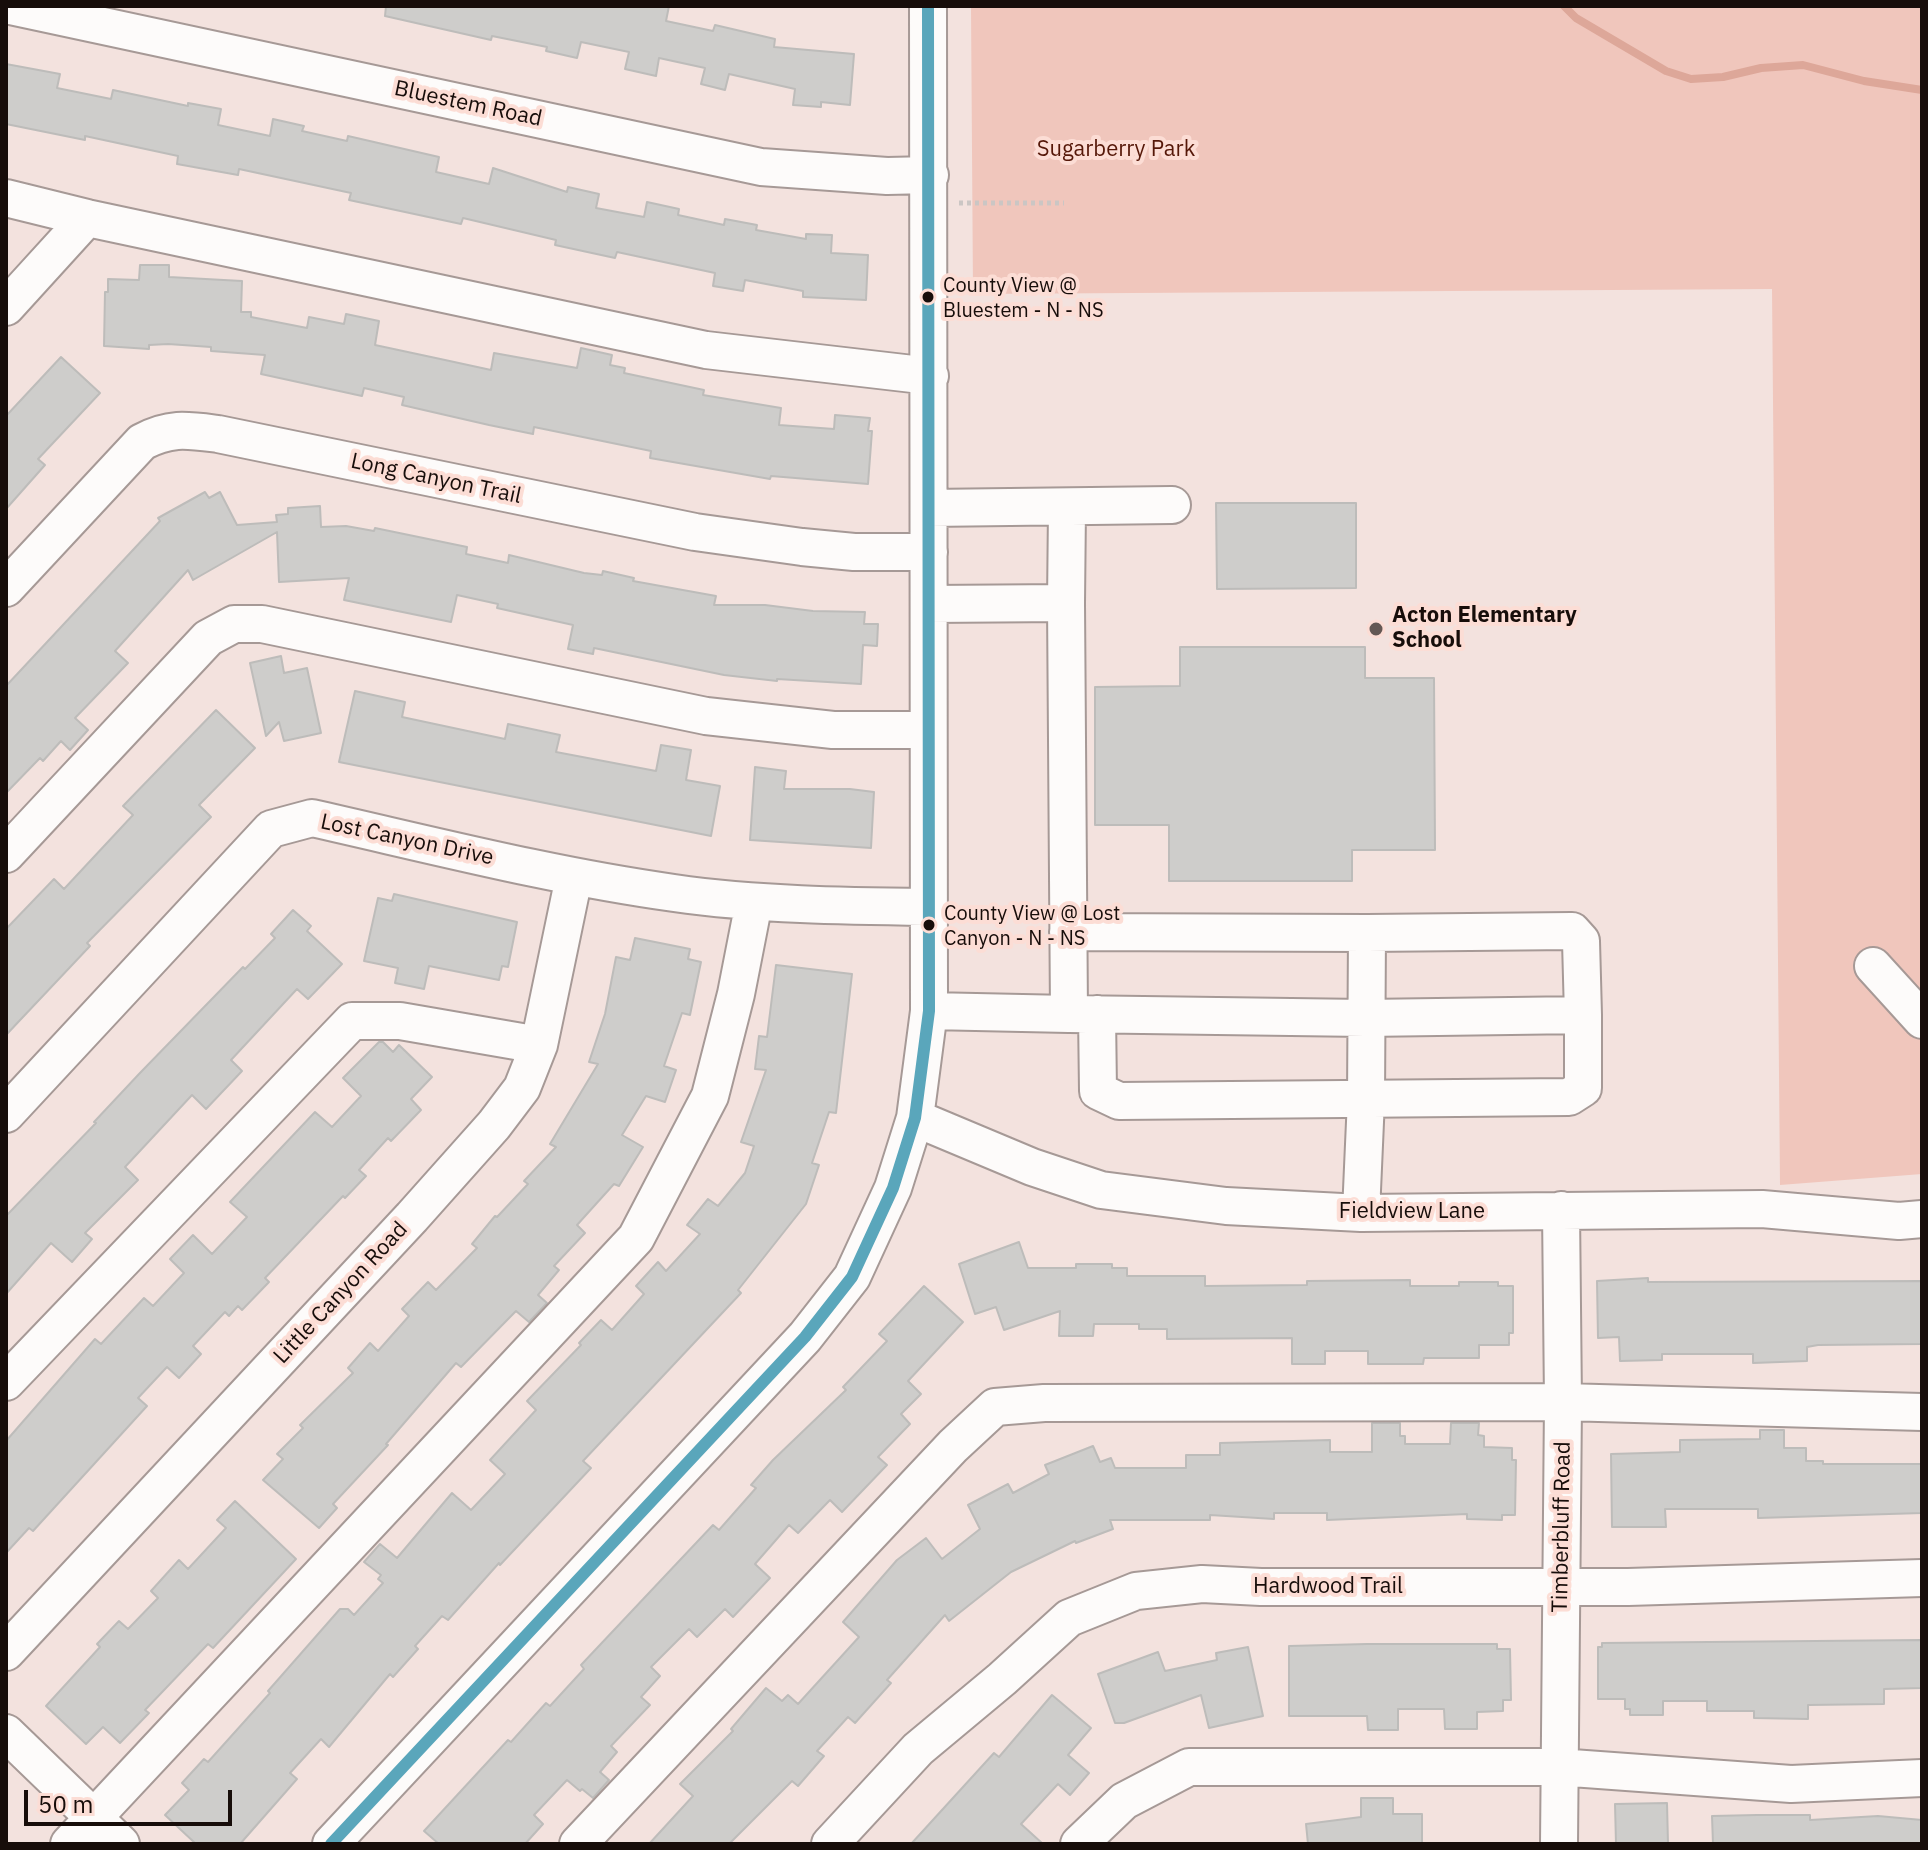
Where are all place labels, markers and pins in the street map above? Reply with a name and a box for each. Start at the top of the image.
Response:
place label: County View @ Bluestem - N - NS [943,274,1104,321]
marker: County View @ Bluestem - N - NS [920,289,936,305]
place label: Acton Elementary School [1392,603,1577,654]
marker: Acton Elementary School [1367,620,1385,638]
place label: County View @ Lost Canyon - N - NS [944,902,1120,949]
marker: County View @ Lost Canyon - N - NS [921,917,937,933]

